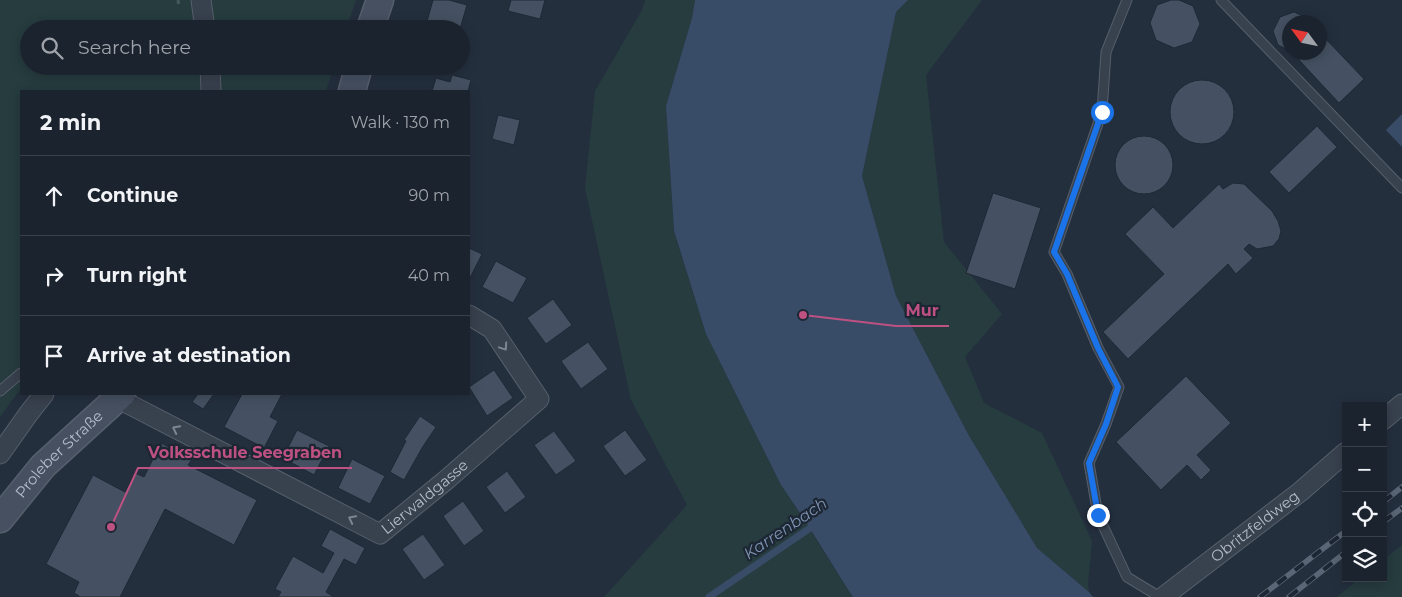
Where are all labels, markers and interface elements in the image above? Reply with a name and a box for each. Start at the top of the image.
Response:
north arrow [1282,15,1327,60]
search box [20,20,470,75]
icon: search [38,34,66,62]
text: Search here [78,36,191,59]
route start [1091,101,1114,124]
text: 2 min [40,110,101,135]
text: Walk · 130 m [351,113,450,132]
icon: ahead [40,182,68,210]
text: Continue [87,184,178,207]
text: 90 m [408,186,450,205]
icon: right [40,262,68,290]
text: Turn right [87,264,187,287]
text: 40 m [408,266,450,285]
callout: Mur [896,295,949,326]
text: Mur [905,301,939,320]
one-way arrow [498,341,507,351]
icon: arrive [40,342,68,370]
text: Arrive at destination [87,344,291,367]
map controls [1342,402,1387,582]
button: + [1342,402,1387,447]
street label: Proleber Straße [11,406,107,502]
one-way arrow [172,425,181,435]
callout: Volksschule Seegraben [138,437,352,468]
text: Volksschule Seegraben [147,443,342,462]
button: − [1342,447,1387,492]
street label: Lierwaldgasse [377,455,472,538]
street label: Obritzfeldweg [1207,486,1303,566]
button: locate [1342,492,1387,537]
water label: Karrenbach [740,494,830,563]
route end [1087,504,1110,527]
one-way arrow [348,515,357,525]
button: layers [1342,537,1387,582]

